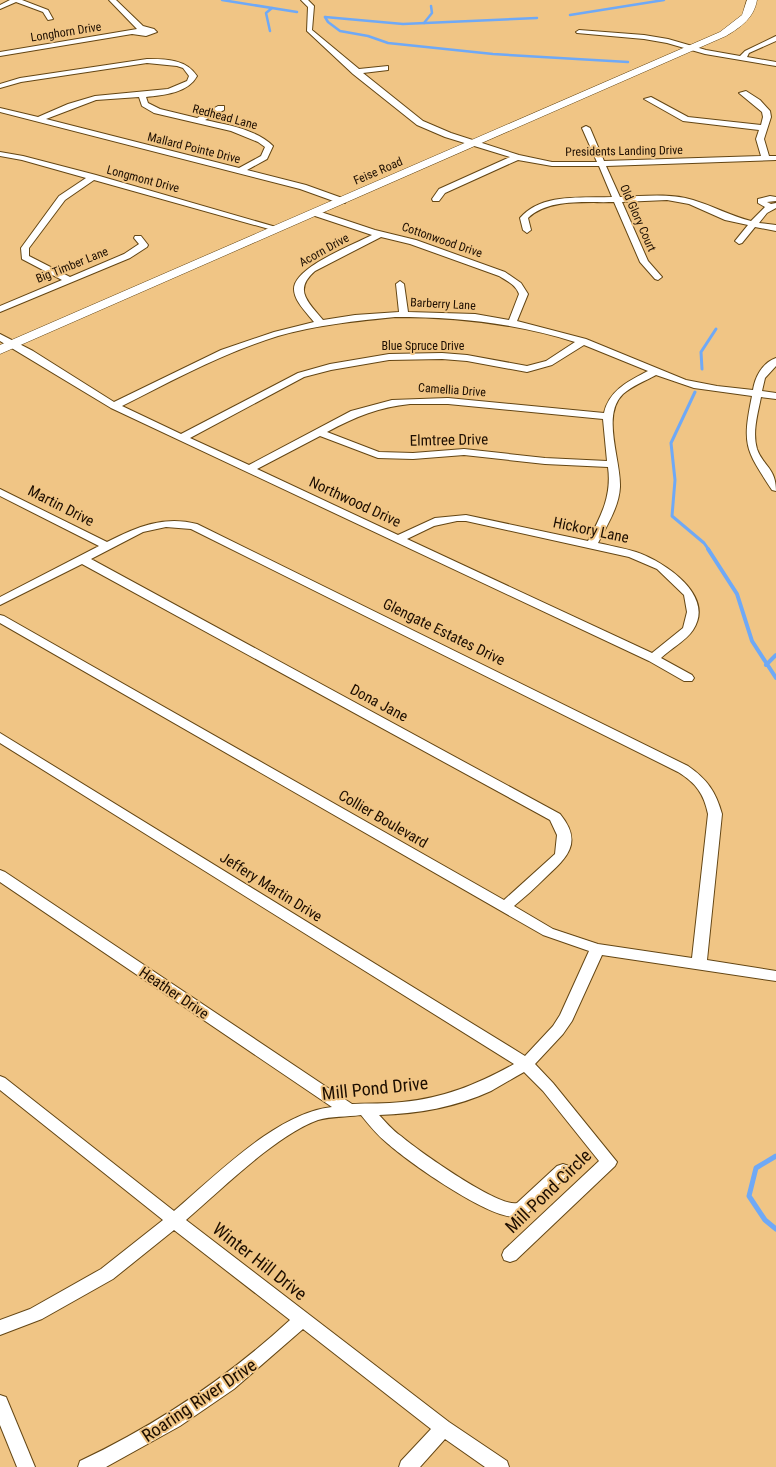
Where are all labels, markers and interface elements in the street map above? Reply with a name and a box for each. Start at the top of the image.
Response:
street label: Longhorn Drive [30,19,103,45]
street label: Redhead Lane [191,102,259,132]
street label: Mallard Pointe Drive [146,130,242,166]
street label: Presidents Landing Drive [565,143,683,159]
street label: Feise Road [351,154,405,188]
street label: Longmont Drive [105,163,181,196]
street label: Old Glory Court [617,182,659,254]
street label: Cottonwood Drive [400,220,484,260]
street label: Acorn Drive [297,230,352,269]
street label: Big Timber Lane [34,244,110,286]
street label: Barberry Lane [410,295,476,313]
street label: Blue Spruce Drive [382,339,465,353]
street label: Camellia Drive [418,381,487,399]
street label: Elmtree Drive [410,430,488,450]
street label: Northwood Drive [306,473,404,531]
street label: Martin Drive [25,482,97,530]
street label: Hickory Lane [551,513,631,547]
street label: Glengate Estates Drive [380,595,508,669]
street label: Dona Jane [347,680,411,726]
street label: Collier Boulevard [335,786,431,852]
street label: Jeffery Martin Drive [217,848,325,926]
street label: Heather Drive [136,963,212,1023]
street label: Mill Pond Drive [321,1072,429,1104]
street label: Mill Pond Circle [501,1145,595,1237]
street label: Winter Hill Drive [209,1218,311,1304]
street label: Roaring River Drive [138,1354,260,1446]

